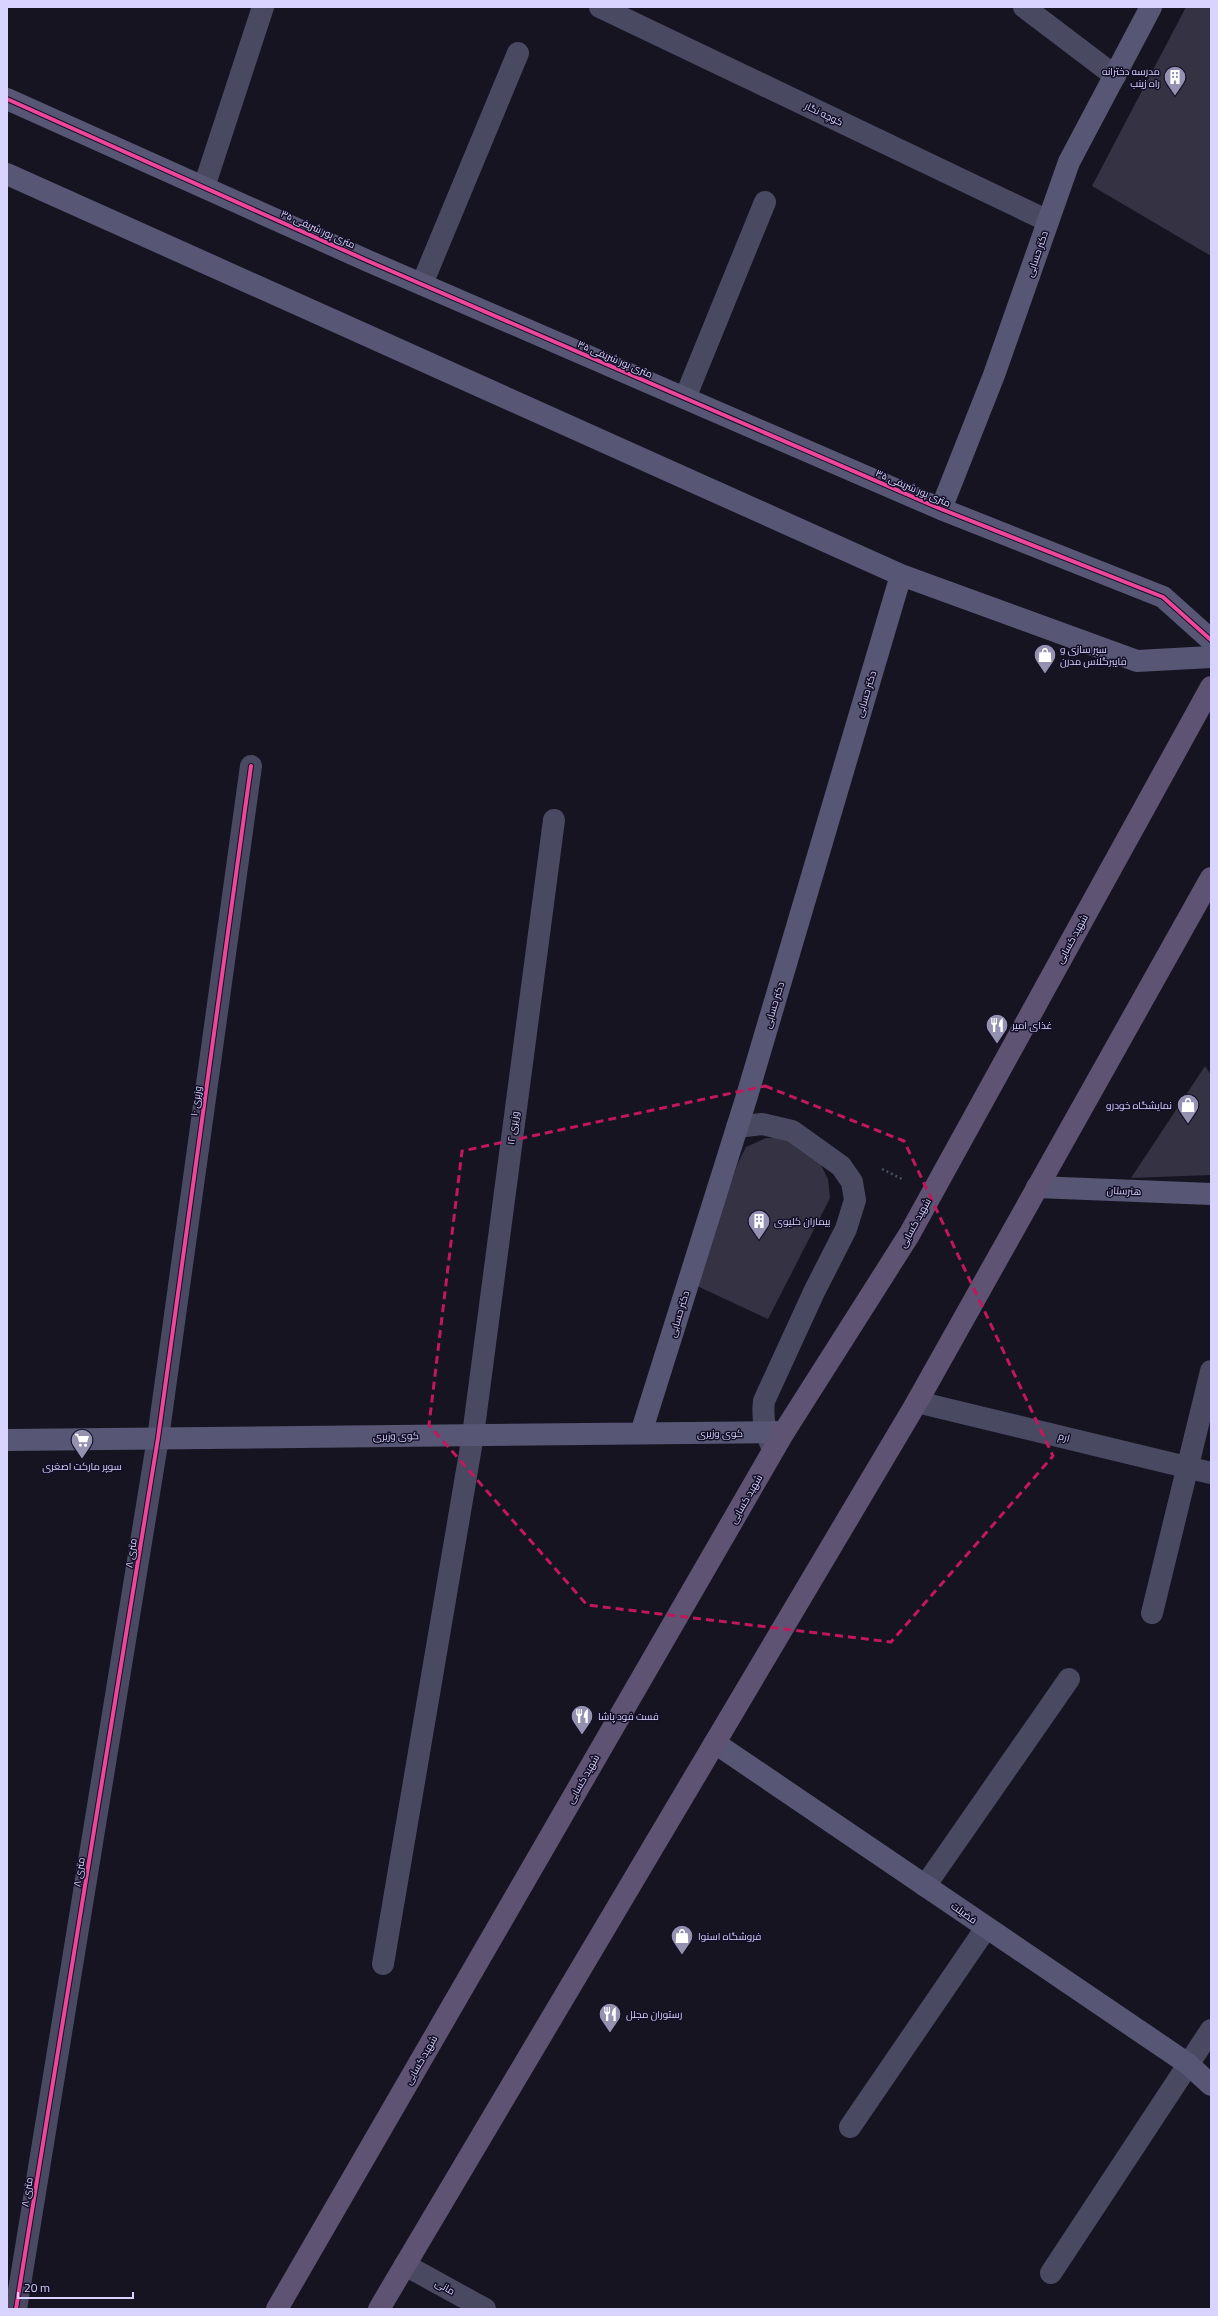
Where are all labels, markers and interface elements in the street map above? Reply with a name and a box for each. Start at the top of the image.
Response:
place label: مدرسه دخترانه راه زینب [1102,64,1160,91]
building icon: مدرسه دخترانه راه زینب [1162,64,1188,97]
street label: کوچه نگار [801,98,846,130]
street label: ۳۵ متری پور شریفی [278,206,358,252]
street label: دکتر حسابی [1022,229,1052,279]
street label: ۳۵ متری پور شریفی [575,336,655,382]
street label: ۳۵ متری پور شریفی [873,465,953,511]
shop icon: سپر سازی و فایبرگلاس مدرن [1032,642,1058,675]
place label: سپر سازی و فایبرگلاس مدرن [1060,642,1126,669]
street label: دکتر حسابی [852,669,880,719]
street label: شهید کسایی [1052,911,1092,967]
street label: دکتر حسابی [760,980,788,1030]
restaurant icon: غذای امیر [984,1012,1010,1045]
place label: غذای امیر [1011,1018,1052,1033]
street label: وزیری ۱۰ [186,1085,206,1117]
shop icon: نمایشگاه خودرو [1175,1092,1201,1125]
place label: نمایشگاه خودرو [1106,1098,1172,1113]
street label: وزيری ۱۲ [503,1110,523,1146]
street label: هنرستان [1106,1183,1142,1199]
street label: شهید کسایی [895,1195,935,1251]
building icon: بیماران کلیوی [746,1208,772,1241]
place label: بیماران کلیوی [774,1214,831,1229]
street label: دکتر حسابی [665,1289,693,1339]
street label: کوی وزیری [697,1426,743,1441]
supermarket icon: سوپر مارکت اصغری [69,1427,95,1460]
street label: کوی وزیری [373,1428,419,1444]
street label: ارم [1057,1428,1071,1446]
place label: سوپر مارکت اصغری [42,1459,122,1474]
street label: شهید کسایی [726,1472,766,1526]
street label: متری ۸ [121,1537,141,1569]
restaurant icon: فست فود پاشا [569,1703,595,1736]
place label: فست فود پاشا [598,1709,659,1724]
street label: شهید کسایی [563,1752,603,1806]
street label: متری ۸ [69,1856,89,1888]
street label: فضیلت [948,1899,980,1927]
shop icon: فروشگاه اسنوا [669,1923,695,1956]
place label: فروشگاه اسنوا [698,1929,761,1944]
restaurant icon: رستوران مجلل [597,2001,623,2034]
place label: رستوران مجلل [626,2007,682,2022]
street label: شهید کسایی [401,2033,441,2087]
street label: متری ۸ [17,2176,37,2208]
scale bar [18,2274,133,2300]
street label: مانی [432,2275,458,2299]
text: 20 m [24,2278,50,2297]

